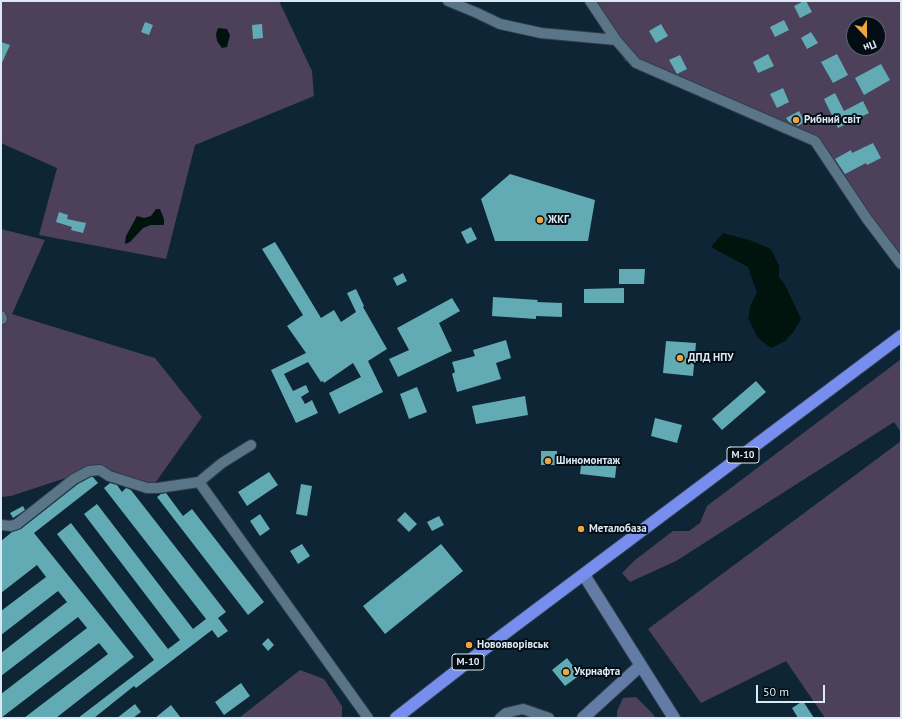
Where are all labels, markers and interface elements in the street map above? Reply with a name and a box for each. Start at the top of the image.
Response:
north arrow [846,16,886,56]
text: Пн [862,37,879,55]
place label: Рибний світ [804,113,860,127]
marker: Рибний світ [791,115,801,125]
place label: ЖКГ [548,213,569,227]
marker: ЖКГ [535,215,545,225]
place label: ДПД НПУ [688,351,733,365]
marker: ДПД НПУ [675,353,685,363]
road number: М-10 [727,447,759,463]
place label: Шиномонтаж [556,454,620,468]
marker: Шиномонтаж [543,456,553,466]
place label: Металобаза [589,522,647,536]
marker: Металобаза [576,524,586,534]
place label: Новояворівськ [477,638,549,652]
marker: Новояворівськ [464,640,474,650]
road number: М-10 [452,654,484,670]
place label: Укрнафта [574,665,620,679]
marker: Укрнафта [561,667,571,677]
scale bar [758,677,827,703]
text: 50 m [763,684,789,699]

